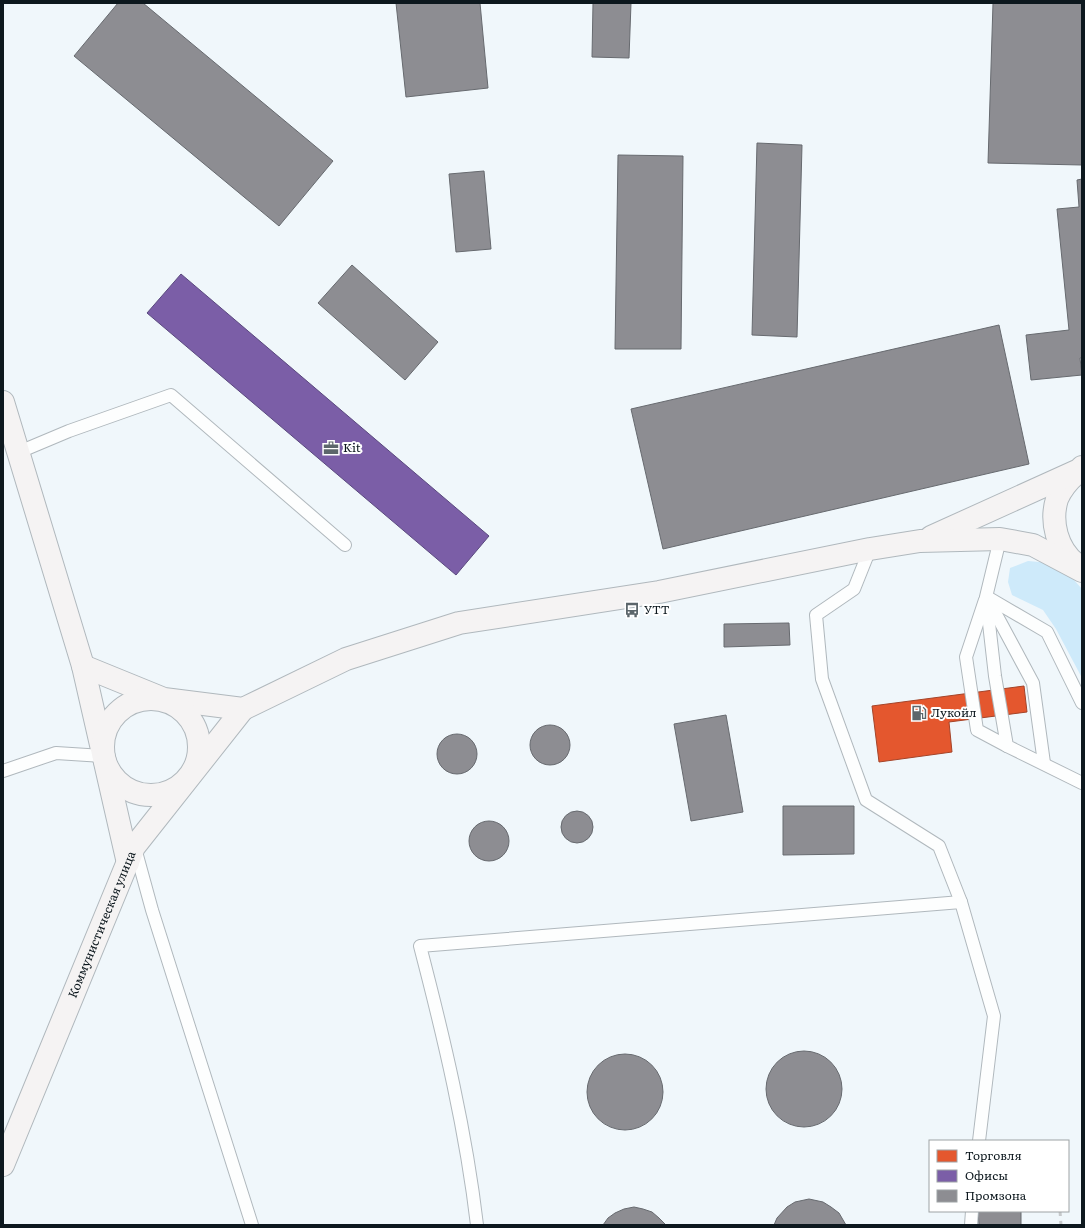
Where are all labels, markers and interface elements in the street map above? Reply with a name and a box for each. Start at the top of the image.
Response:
place label: Kit [343,438,361,456]
office icon: Kit [322,439,340,457]
place label: УТТ [644,600,670,618]
bus stop icon: УТТ [623,601,641,619]
place label: Лукойл [931,703,977,721]
fuel station icon: Лукойл [910,704,928,722]
street label: Коммунистическая улица [63,847,140,1001]
legend [929,1140,1069,1212]
text: Торговля [965,1146,1022,1164]
text: Офисы [965,1166,1008,1184]
text: Промзона [965,1186,1027,1204]

